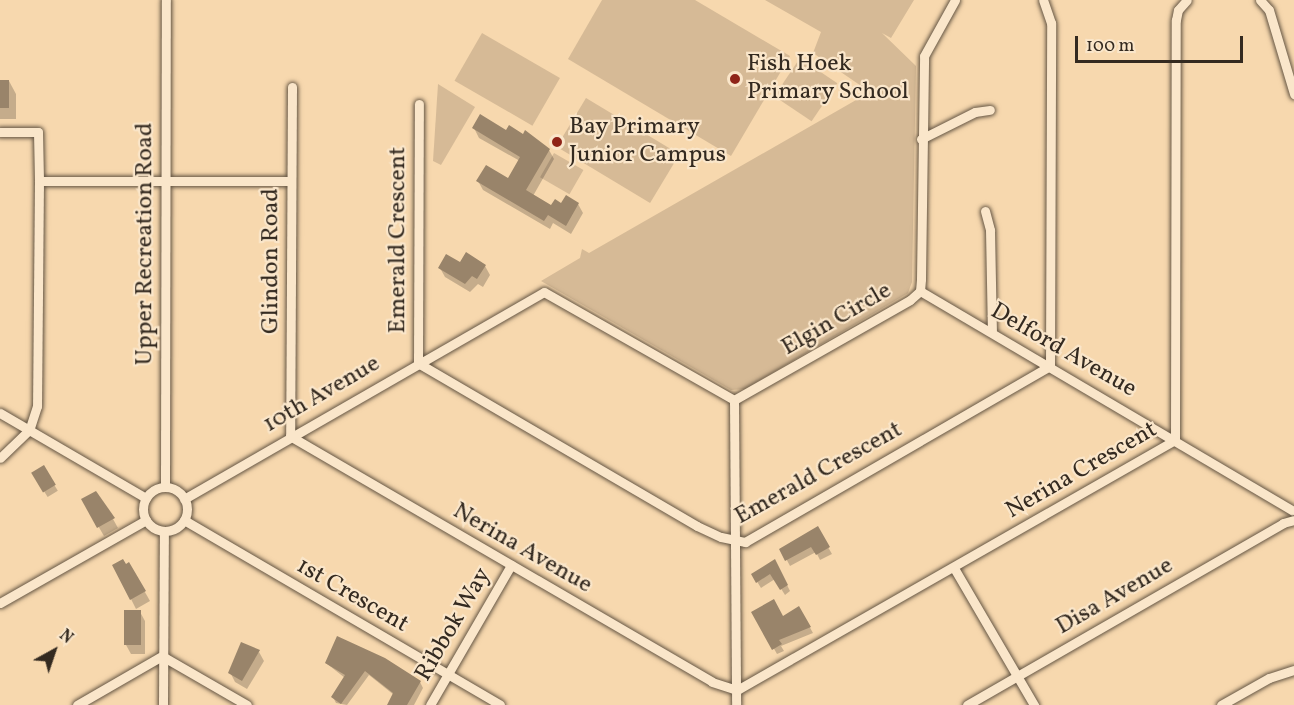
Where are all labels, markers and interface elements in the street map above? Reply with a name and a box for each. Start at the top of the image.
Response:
scale bar [1078,24,1246,62]
text: 100 m [1086,34,1135,59]
place label: Fish Hoek Primary School [747,51,909,107]
marker: Fish Hoek Primary School [728,72,742,86]
place label: Bay Primary Junior Campus [569,114,726,170]
street label: Upper Recreation Road [132,123,160,365]
marker: Bay Primary Junior Campus [550,135,564,149]
street label: Emerald Crescent [385,147,413,333]
street label: Glindon Road [258,188,286,334]
street label: Elgin Circle [777,277,897,363]
street label: Delford Avenue [985,298,1141,404]
street label: 10th Avenue [259,350,385,440]
street label: Emerald Crescent [730,416,908,532]
street label: Nerina Crescent [1001,416,1163,526]
street label: Nerina Avenue [447,498,597,600]
street label: 1st Crescent [291,552,413,640]
street label: Disa Avenue [1051,552,1179,642]
street label: Ribbok Way [410,563,498,687]
north arrow [24,621,84,681]
text: N [54,625,77,649]

